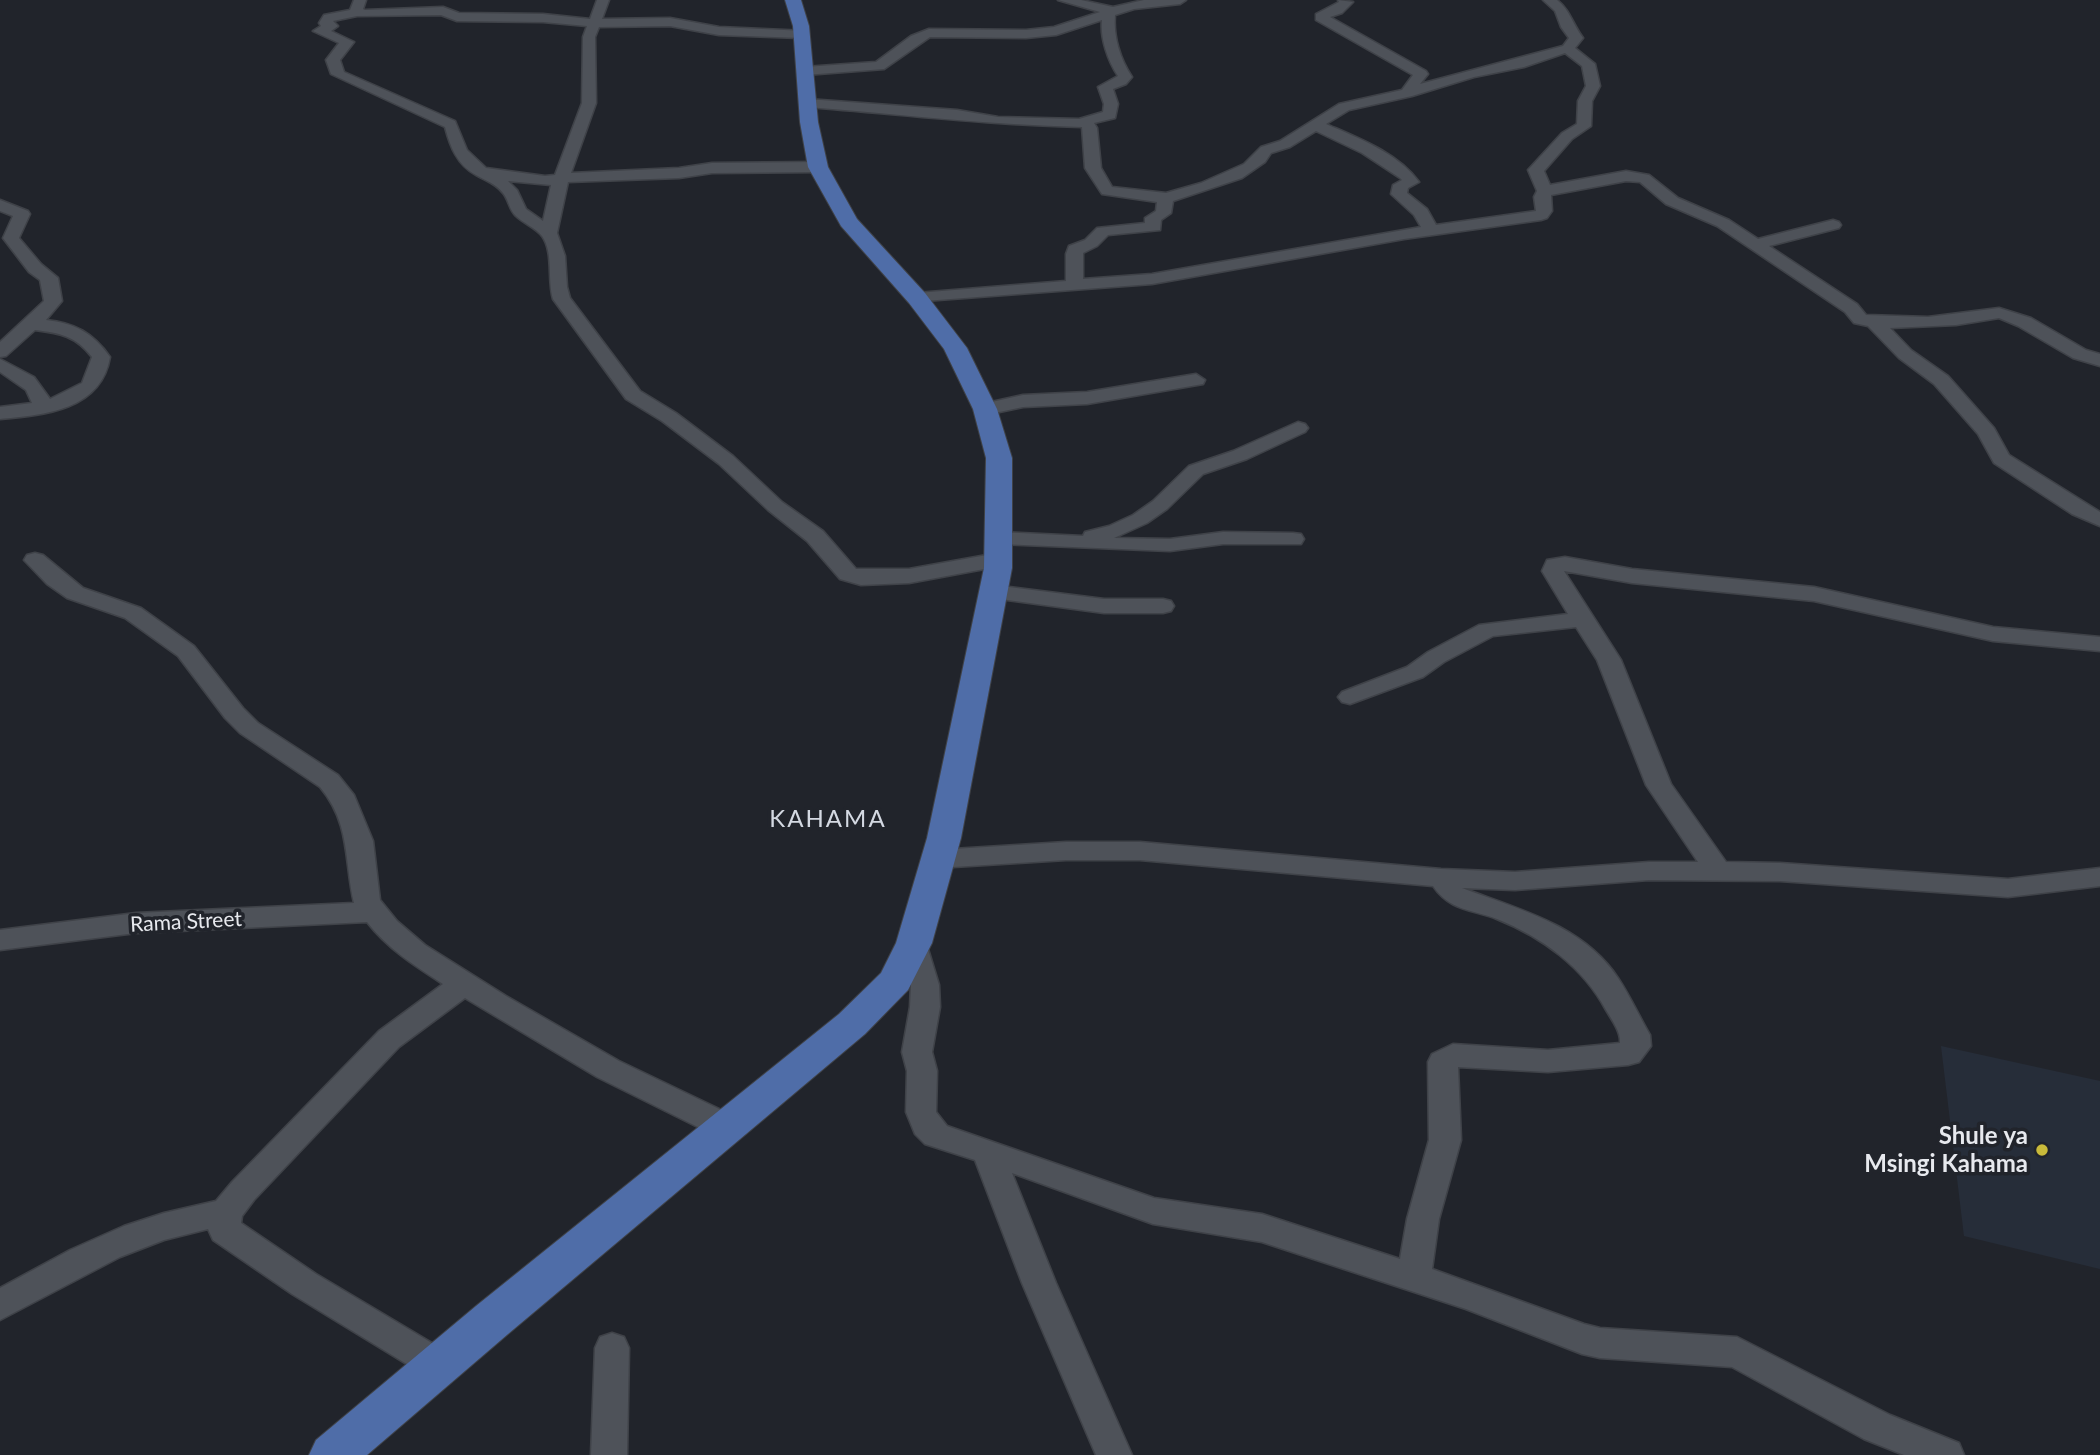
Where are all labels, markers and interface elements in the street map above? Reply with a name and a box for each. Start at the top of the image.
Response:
district label: KAHAMA [770,805,886,833]
street label: Rama Street [130,906,242,938]
place label: Shule ya Msingi Kahama [1864,1122,2028,1178]
marker: Shule ya Msingi Kahama [2034,1142,2050,1158]

